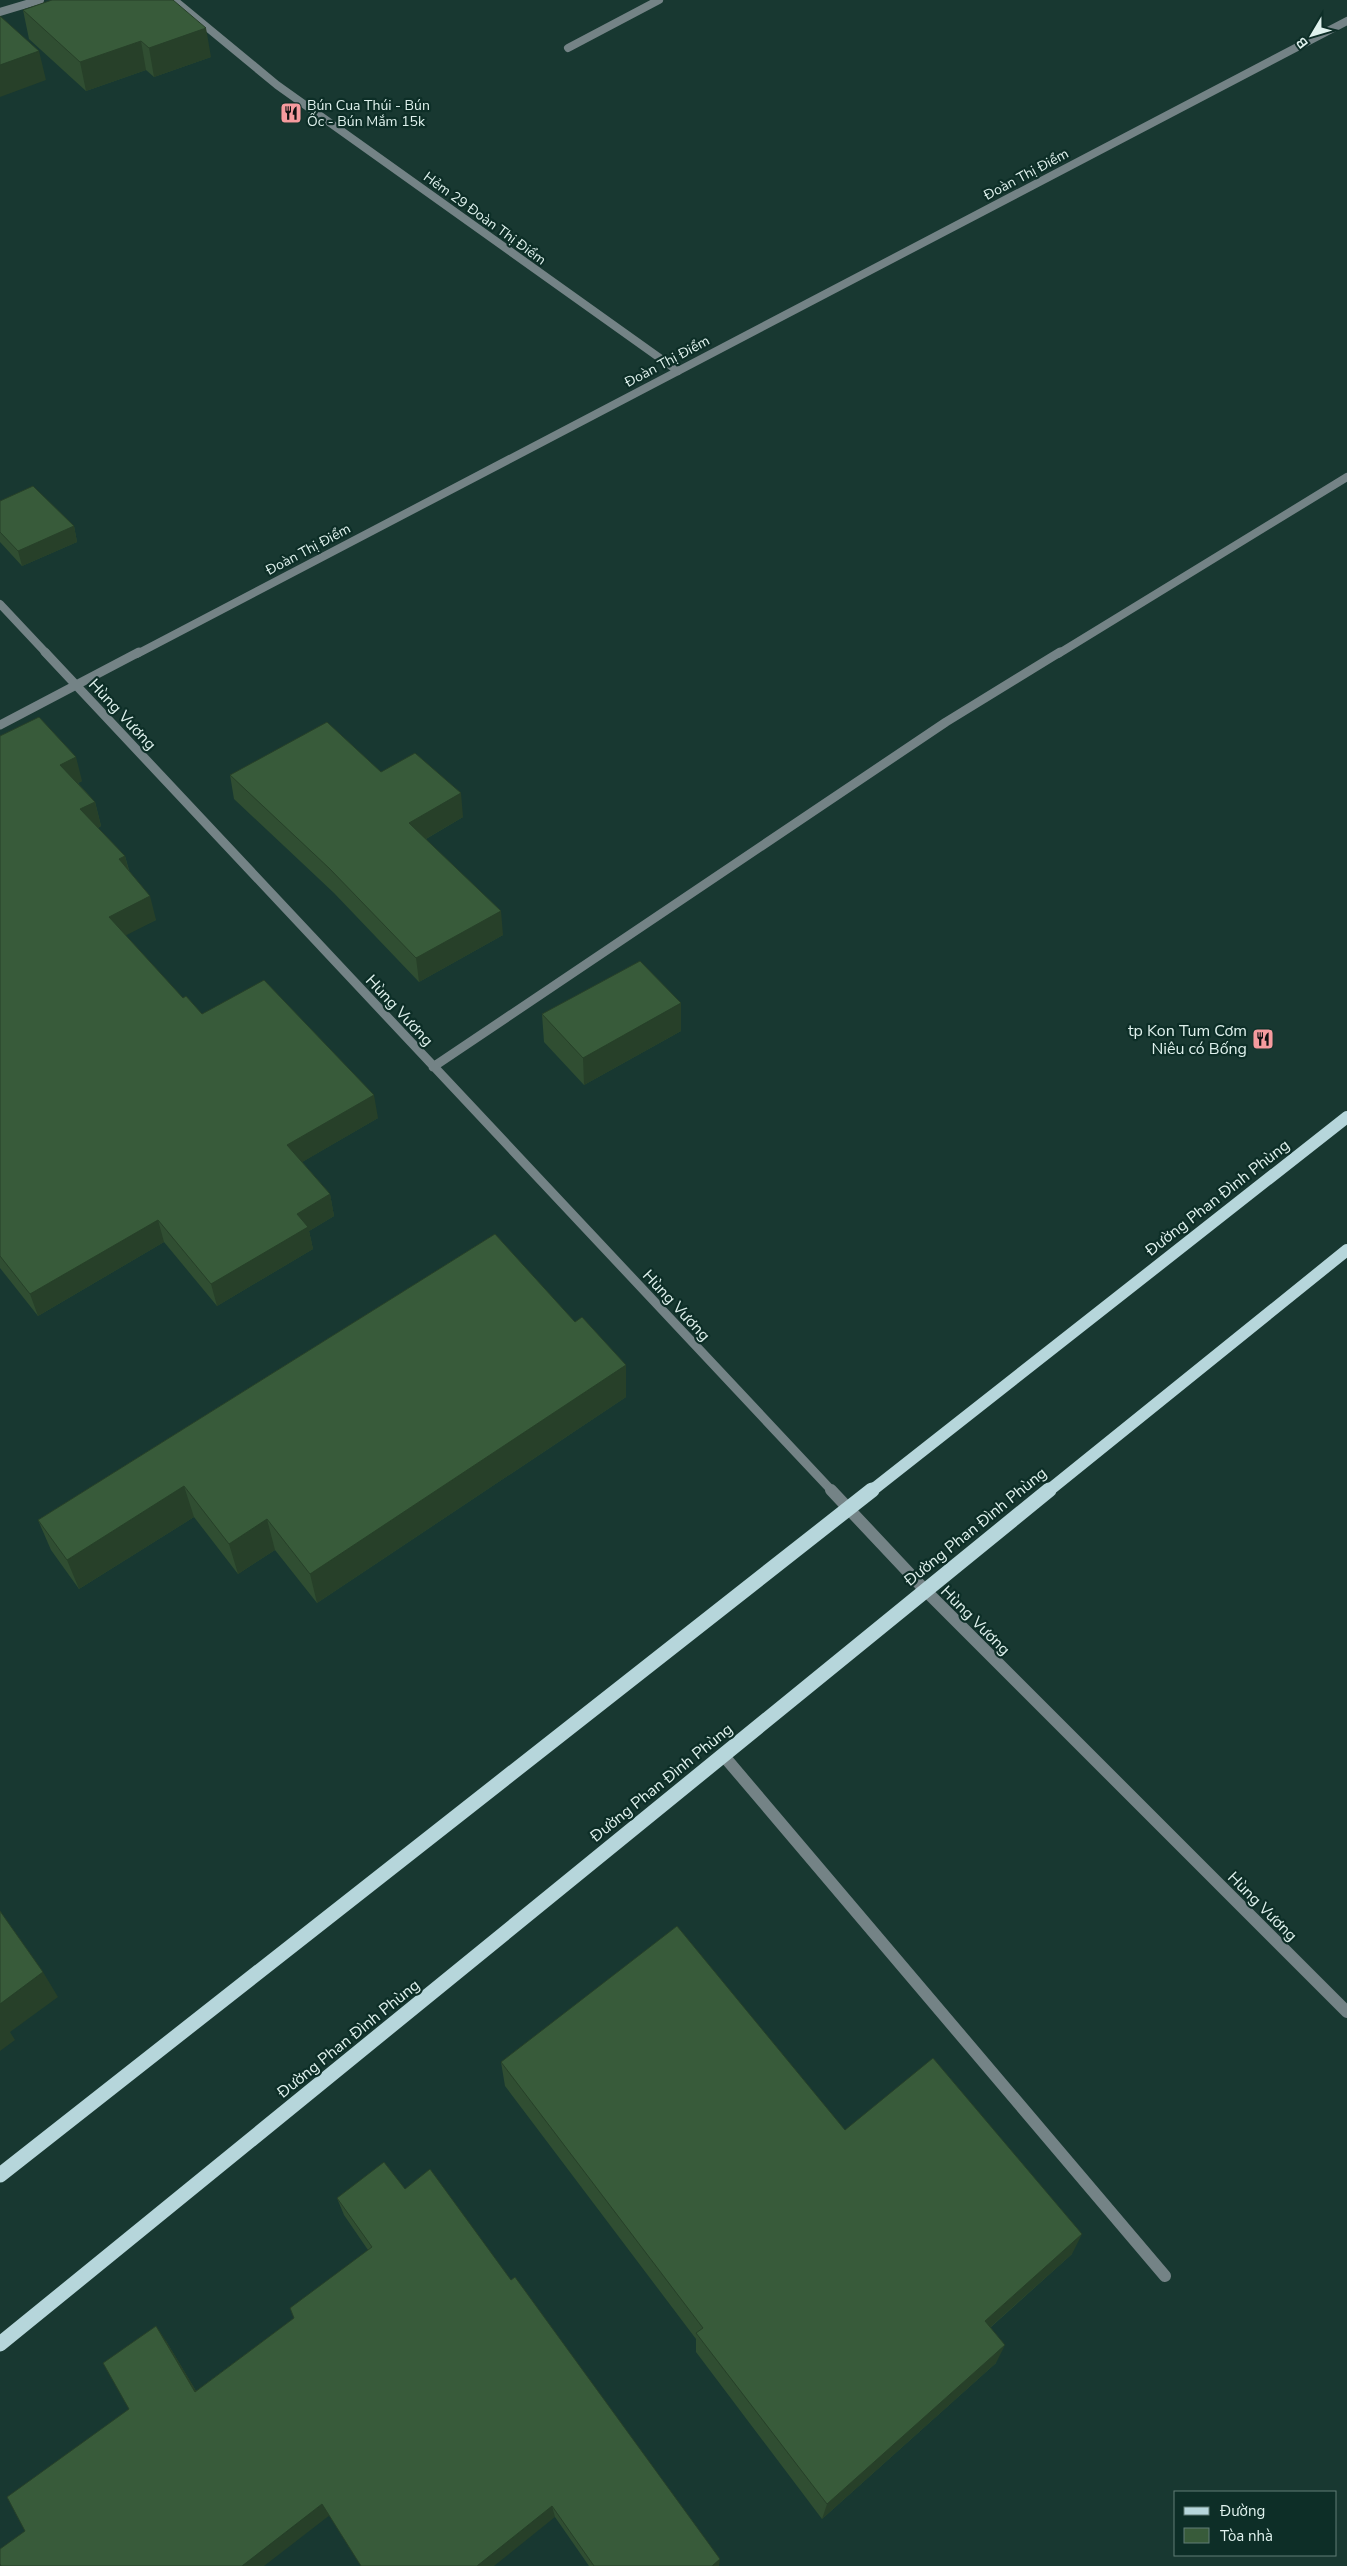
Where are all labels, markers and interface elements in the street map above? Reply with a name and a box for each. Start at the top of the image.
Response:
north arrow [1287,10,1337,60]
text: B [1292,33,1313,52]
place label: Bún Cua Thúi - Bún Ốc - Bún Mắm 15k [307,96,430,131]
restaurant icon: Bún Cua Thúi - Bún Ốc - Bún Mắm 15k [279,101,303,125]
street label: Đoàn Thị Điểm [980,144,1072,205]
street label: Hẻm 29 Đoàn Thị Điểm [419,167,550,269]
street label: Đoàn Thị Điểm [621,331,713,392]
street label: Đoàn Thị Điểm [262,519,354,580]
street label: Hùng Vương [83,674,161,755]
street label: Hùng Vương [360,970,438,1051]
place label: tp Kon Tum Cơm Niêu có Bống [1128,1020,1247,1060]
restaurant icon: tp Kon Tum Cơm Niêu có Bống [1251,1027,1275,1051]
street label: Đường Phan Đình Phùng [1140,1134,1294,1262]
street label: Hùng Vương [637,1265,715,1346]
street label: Đường Phan Đình Phùng [899,1462,1052,1592]
street label: Hùng Vương [936,1581,1015,1660]
street label: Đường Phan Đình Phùng [585,1718,738,1848]
street label: Hùng Vương [1223,1867,1302,1946]
street label: Đường Phan Đình Phùng [272,1974,425,2104]
legend [1174,2491,1337,2556]
text: Đường [1219,2501,1265,2521]
text: Tòa nhà [1220,2526,1273,2546]

